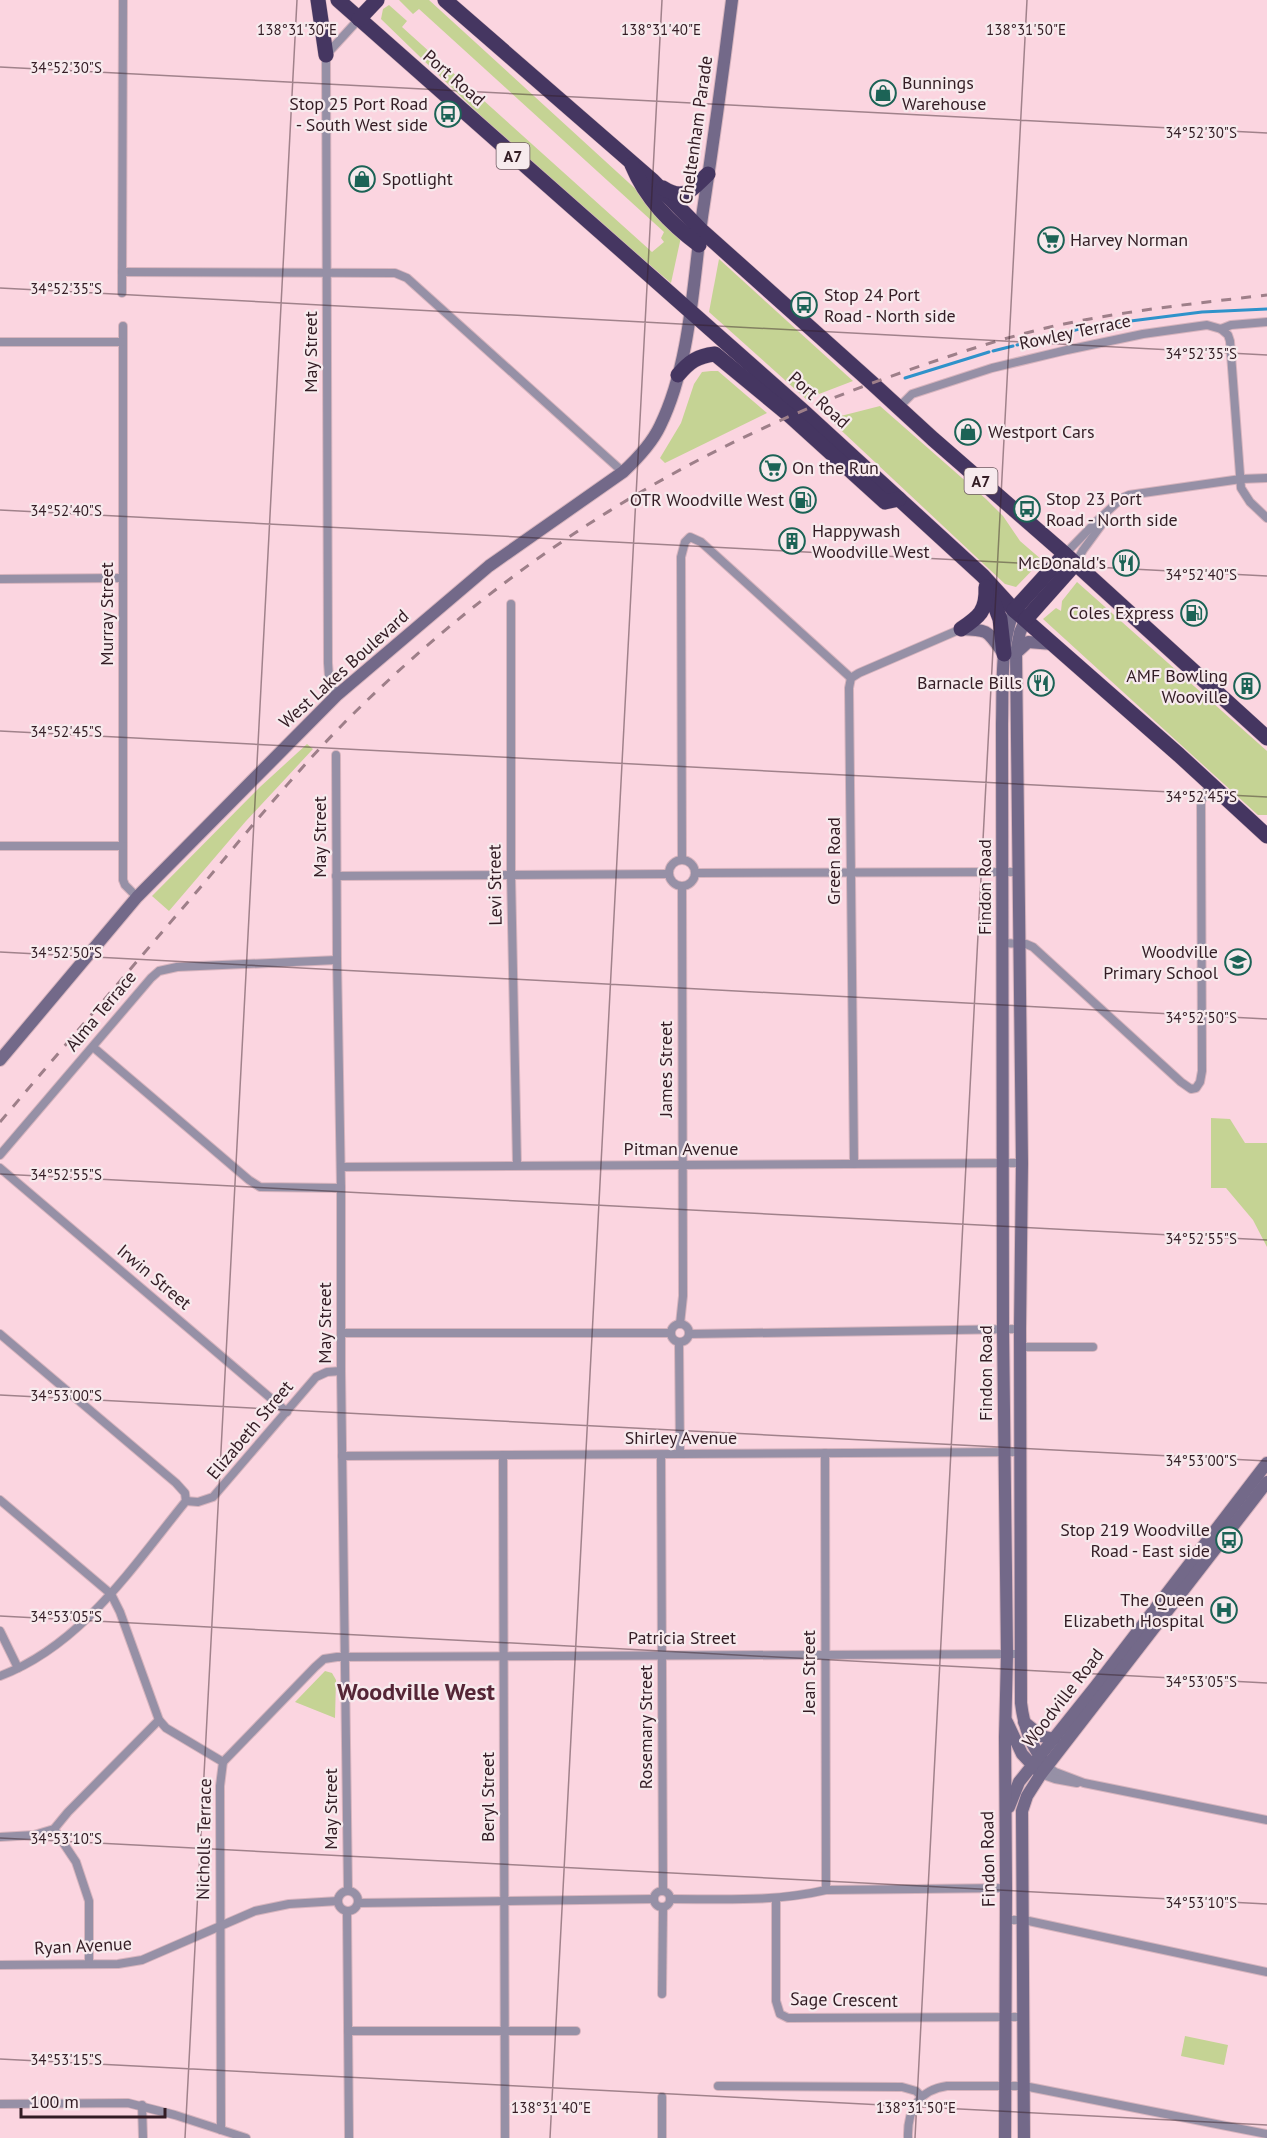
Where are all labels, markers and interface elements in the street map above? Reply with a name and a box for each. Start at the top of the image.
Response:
text: 138°31'30"E [257,20,337,39]
text: 138°31'40"E [621,20,701,39]
text: 138°31'50"E [986,20,1066,39]
street label: Port Road [419,44,490,111]
street label: Cheltenham Parade [674,54,717,206]
text: 34°52'30"S [30,58,102,77]
place label: Bunnings Warehouse [902,71,986,115]
shop icon: Bunnings Warehouse [868,78,898,108]
place label: Stop 25 Port Road - South West side [289,92,428,136]
bus stop icon: Stop 25 Port Road - South West side [433,99,463,129]
text: 34°52'30"S [1165,123,1237,142]
road number: A7 [496,143,530,169]
shop icon: Spotlight [347,164,377,194]
place label: Spotlight [382,167,453,190]
supermarket icon: Harvey Norman [1036,225,1066,255]
place label: Harvey Norman [1070,228,1188,251]
text: 34°52'35"S [30,279,102,298]
place label: Stop 24 Port Road - North side [824,283,956,327]
bus stop icon: Stop 24 Port Road - North side [789,290,819,320]
street label: Rowley Terrace [1017,308,1133,355]
street label: May Street [299,311,322,393]
text: 34°52'35"S [1165,344,1237,363]
street label: Port Road [784,366,855,433]
shop icon: Westport Cars [953,417,983,447]
place label: Westport Cars [988,420,1095,443]
supermarket icon: On the Run [758,453,788,483]
place label: On the Run [792,456,879,479]
road number: A7 [964,468,998,494]
fuel station icon: OTR Woodville West [788,485,818,515]
place label: Stop 23 Port Road - North side [1046,487,1178,531]
place label: OTR Woodville West [630,488,784,511]
bus stop icon: Stop 23 Port Road - North side [1012,494,1042,524]
text: 34°52'40"S [30,501,102,520]
place label: Happywash Woodville West [812,519,930,563]
building icon: Happywash Woodville West [777,526,807,556]
restaurant icon: McDonald's [1111,548,1141,578]
place label: McDonald's [1018,551,1106,574]
street label: Murray Street [95,562,118,666]
text: 34°52'40"S [1165,565,1237,584]
fuel station icon: Coles Express [1179,598,1209,628]
place label: Coles Express [1069,601,1174,624]
street label: West Lakes Boulevard [274,604,413,733]
place label: AMF Bowling Wooville [1126,664,1228,708]
restaurant icon: Barnacle Bills [1026,668,1056,698]
place label: Barnacle Bills [917,671,1022,694]
building icon: AMF Bowling Wooville [1232,671,1262,701]
text: 34°52'45"S [30,722,102,741]
text: 34°52'45"S [1165,787,1237,806]
street label: May Street [308,796,331,878]
street label: Green Road [822,817,845,905]
street label: Findon Road [973,839,996,935]
street label: Levi Street [482,844,507,926]
place label: Woodville Primary School [1103,940,1219,984]
text: 34°52'50"S [30,943,102,962]
school or university icon: Woodville Primary School [1223,947,1253,977]
street label: Alma Terrace [60,966,141,1056]
text: 34°52'50"S [1165,1008,1237,1027]
street label: James Street [654,1021,677,1118]
street label: Pitman Avenue [624,1137,738,1160]
text: 34°52'55"S [30,1165,102,1184]
text: 34°52'55"S [1165,1229,1237,1248]
street label: Irwin Street [112,1239,196,1314]
street label: May Street [313,1282,336,1364]
street label: Findon Road [974,1325,997,1421]
street label: Elizabeth Street [202,1375,298,1484]
text: 34°53'00"S [30,1386,102,1405]
street label: Shirley Avenue [625,1426,737,1449]
text: 34°53'00"S [1165,1451,1237,1470]
place label: Stop 219 Woodville Road - East side [1060,1518,1210,1562]
bus stop icon: Stop 219 Woodville Road - East side [1214,1525,1244,1555]
place label: The Queen Elizabeth Hospital [1064,1588,1205,1632]
hospital icon: The Queen Elizabeth Hospital [1209,1595,1239,1625]
text: 34°53'05"S [30,1607,102,1626]
street label: Patricia Street [628,1626,736,1649]
street label: Jean Street [797,1630,820,1715]
street label: Woodville Road [1017,1644,1108,1752]
street label: Rosemary Street [634,1665,657,1789]
text: 34°53'05"S [1165,1672,1237,1691]
district label: Woodville West [337,1676,496,1707]
street label: Beryl Street [476,1752,499,1842]
street label: May Street [319,1768,342,1850]
street label: Nicholls Terrace [191,1778,216,1900]
street label: Findon Road [975,1811,1000,1907]
text: 34°53'10"S [30,1829,102,1848]
text: 34°53'10"S [1165,1893,1237,1912]
street label: Ryan Avenue [34,1931,132,1960]
street label: Sage Crescent [790,1987,898,2012]
text: 34°53'15"S [30,2050,102,2069]
scale bar [21,2081,165,2119]
text: 100 m [30,2090,79,2113]
text: 138°31'40"E [511,2098,591,2117]
text: 138°31'50"E [876,2098,956,2117]

